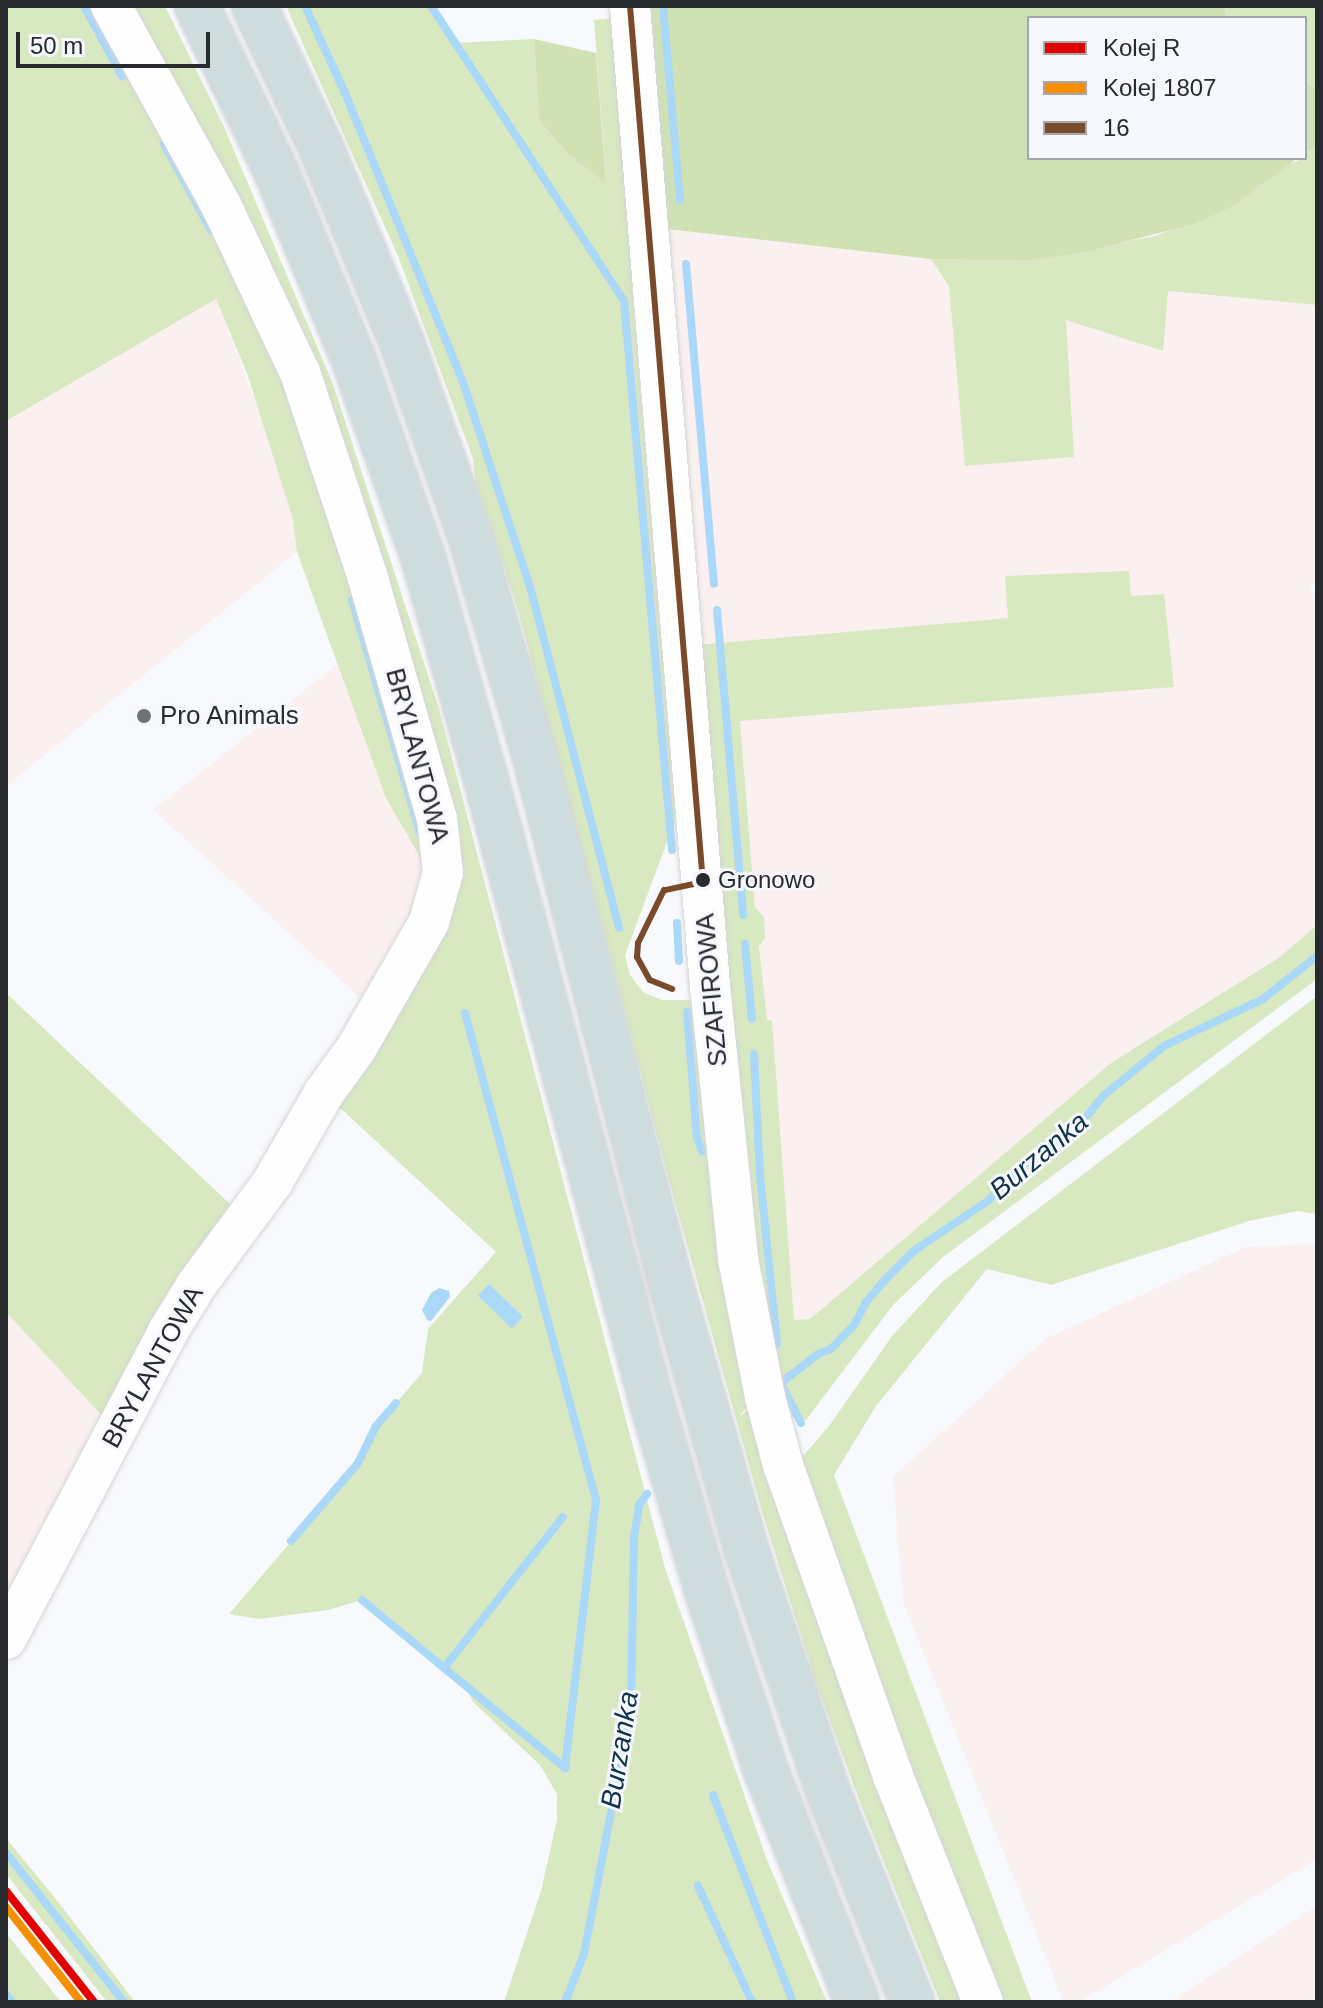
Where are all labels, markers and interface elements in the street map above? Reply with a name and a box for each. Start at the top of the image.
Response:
scale bar [20,16,214,66]
legend [1027,16,1307,160]
text: 50 m [30,32,83,59]
text: Kolej R [1103,34,1180,61]
text: Kolej 1807 [1103,74,1216,101]
text: 16 [1103,114,1130,141]
street label: BRYLANTOWA [379,665,455,847]
place label: Pro Animals [160,700,300,732]
marker: Pro Animals [135,707,153,725]
place label: Gronowo [718,866,815,894]
marker: Gronowo [695,872,711,888]
street label: SZAFIROWA [690,912,734,1068]
water label: Burzanka [983,1105,1095,1207]
street label: BRYLANTOWA [96,1281,210,1453]
water label: Burzanka [594,1689,646,1811]

